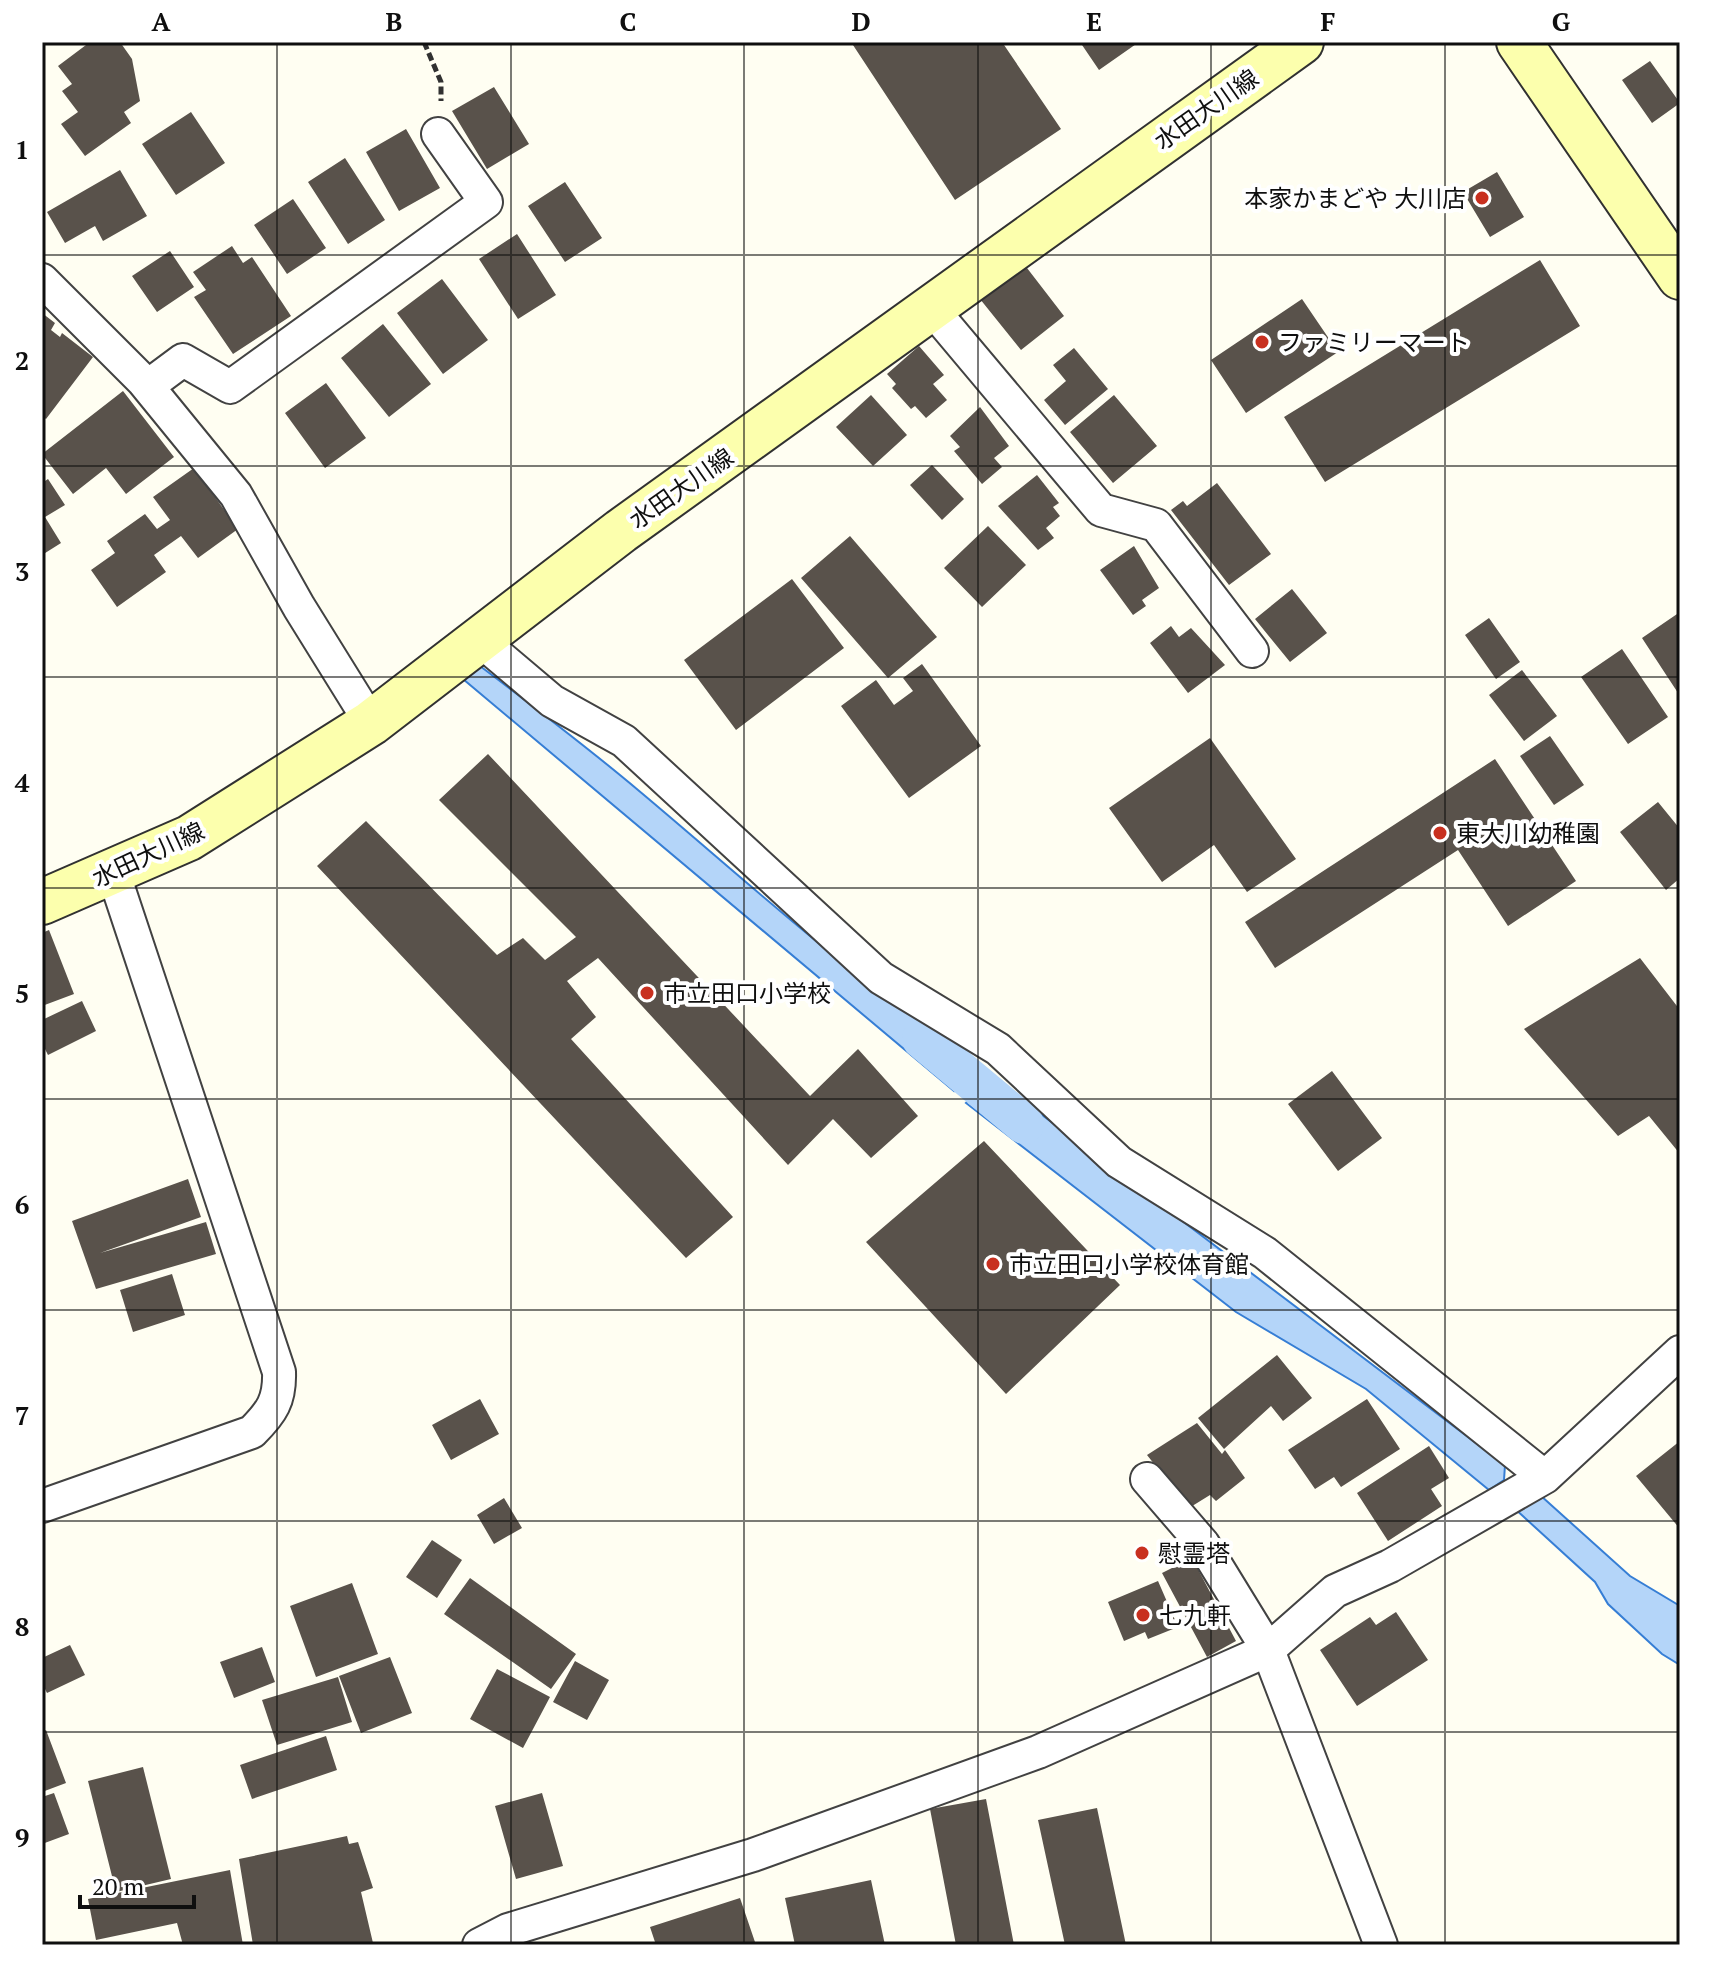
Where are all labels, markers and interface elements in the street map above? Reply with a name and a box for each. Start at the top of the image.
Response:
text: A [152,4,171,38]
text: B [386,4,402,38]
text: C [620,4,636,38]
text: D [851,4,871,38]
text: E [1086,4,1102,38]
text: F [1321,4,1336,38]
text: G [1552,4,1571,38]
street label: 水田大川線 [1148,61,1264,157]
text: 1 [15,132,29,166]
place label: 本家かまどや 大川店 [1244,182,1466,214]
marker: 本家かまどや 大川店 [1473,189,1491,207]
place label: ファミリーマート [1278,326,1470,358]
marker: ファミリーマート [1253,333,1271,351]
text: 2 [15,343,29,377]
street label: 水田大川線 [623,440,739,536]
text: 3 [15,554,29,588]
text: 4 [15,765,30,799]
street label: 水田大川線 [87,814,209,894]
place label: 東大川幼稚園 [1456,817,1600,849]
marker: 東大川幼稚園 [1431,824,1449,842]
text: 5 [15,976,29,1010]
place label: 市立田口小学校 [663,977,831,1009]
marker: 市立田口小学校 [638,984,656,1002]
text: 6 [15,1187,29,1221]
place label: 市立田口小学校体育館 [1009,1248,1249,1280]
marker: 市立田口小学校体育館 [984,1255,1002,1273]
text: 7 [15,1398,29,1432]
place label: 慰霊塔 [1158,1537,1230,1569]
marker: 慰霊塔 [1133,1544,1151,1562]
place label: 七九軒 [1159,1599,1231,1631]
marker: 七九軒 [1134,1606,1152,1624]
text: 8 [15,1609,29,1643]
text: 9 [15,1820,29,1854]
scale bar [80,1859,194,1909]
text: 20 m [92,1870,144,1902]

